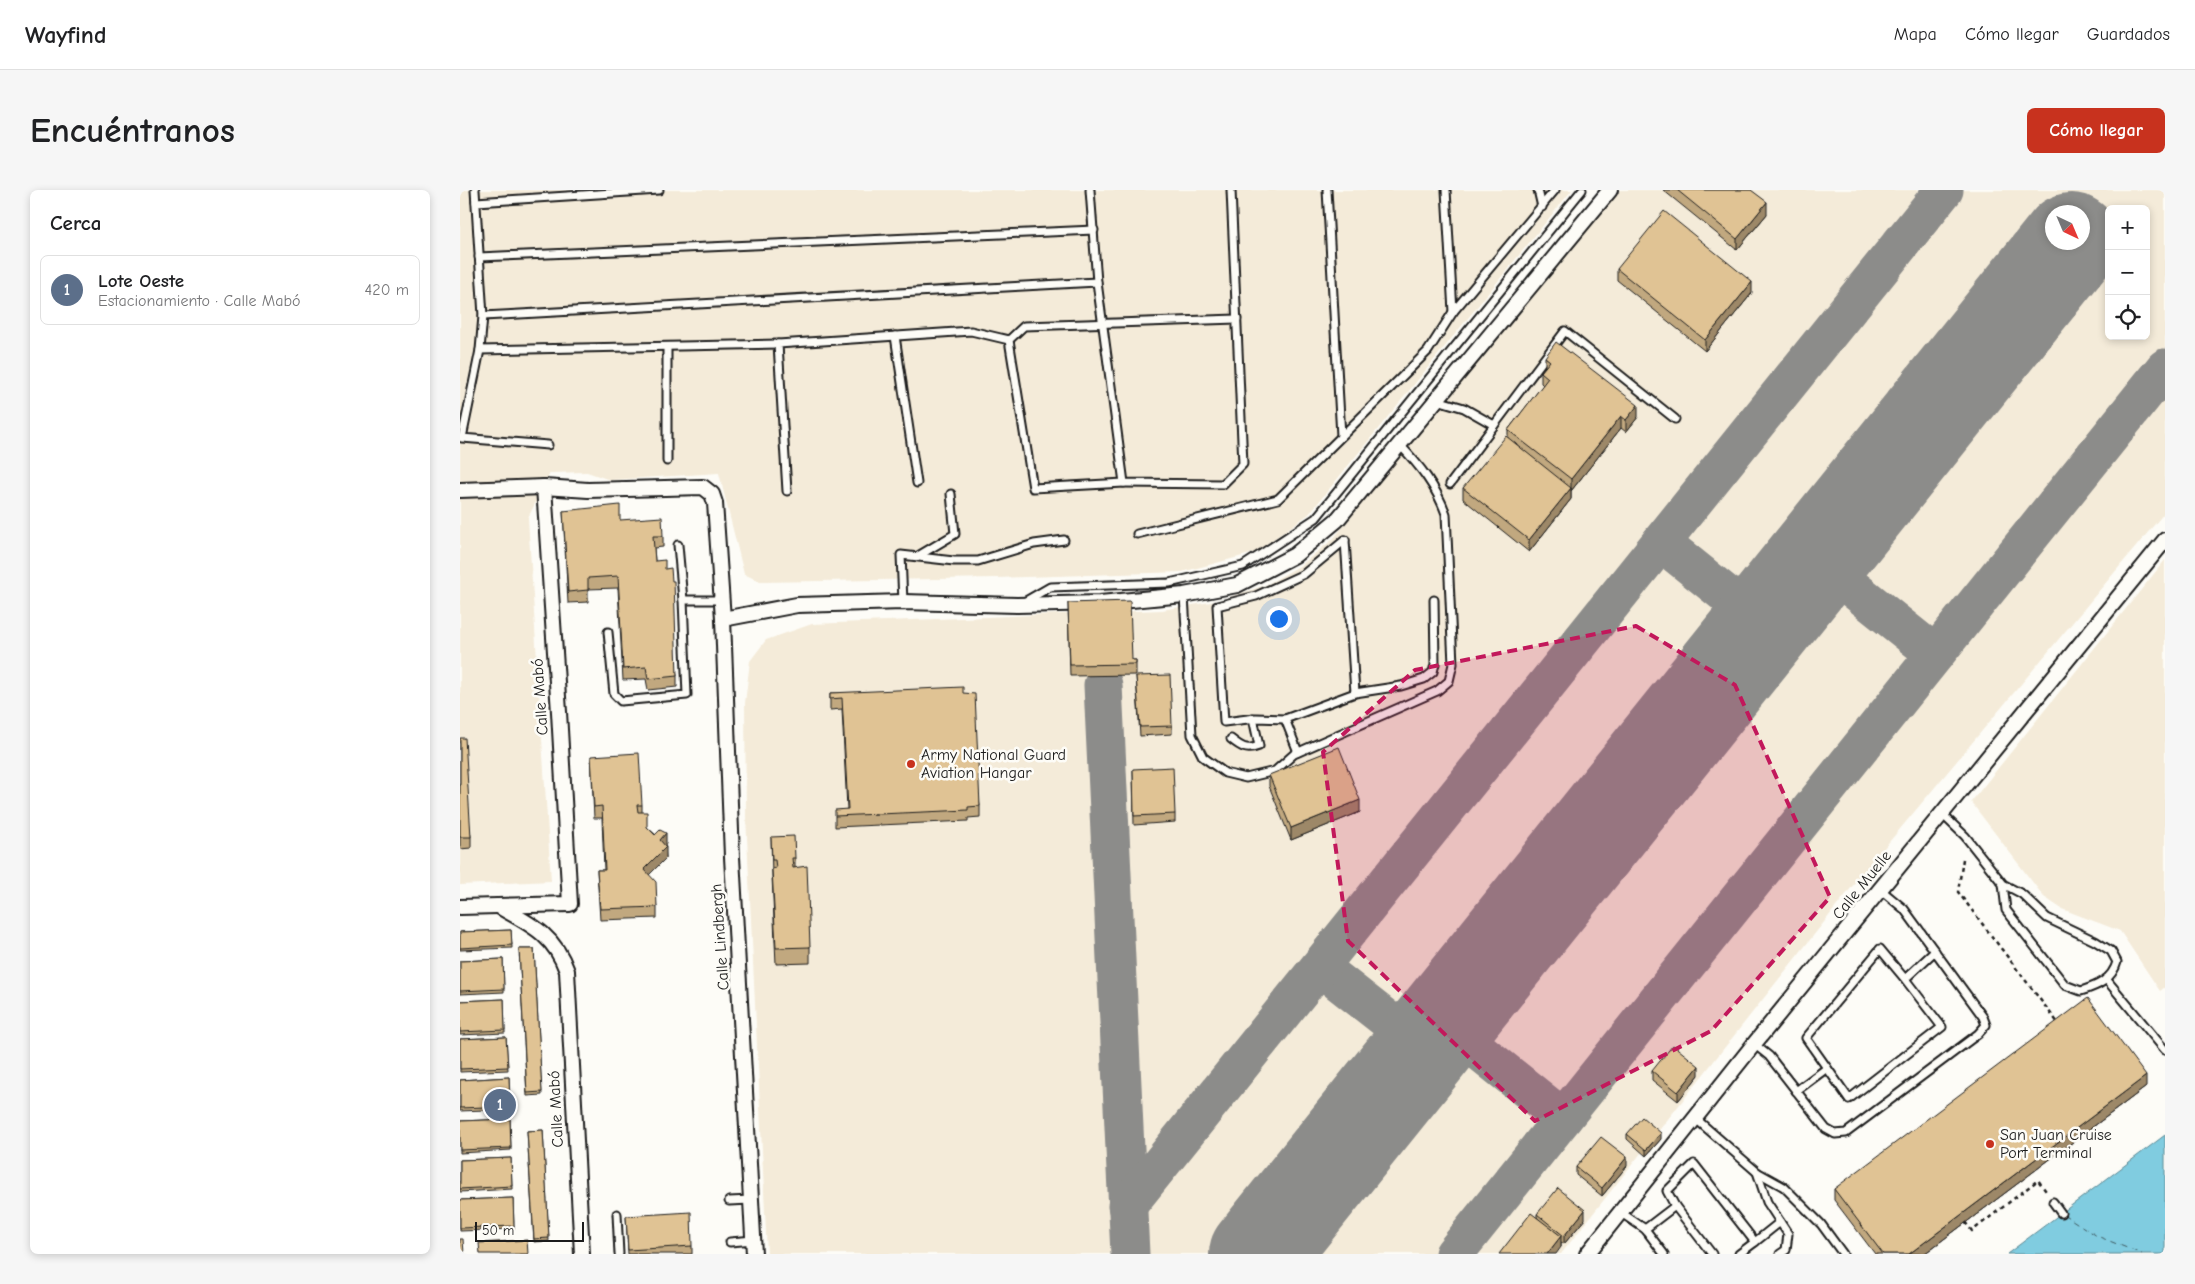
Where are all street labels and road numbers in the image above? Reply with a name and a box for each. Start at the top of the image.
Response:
street label: Calle Mabó [528,658,552,736]
street label: Calle Muelle [1829,847,1895,923]
street label: Calle Lindbergh [707,883,733,991]
street label: Calle Mabó [545,1070,567,1148]

